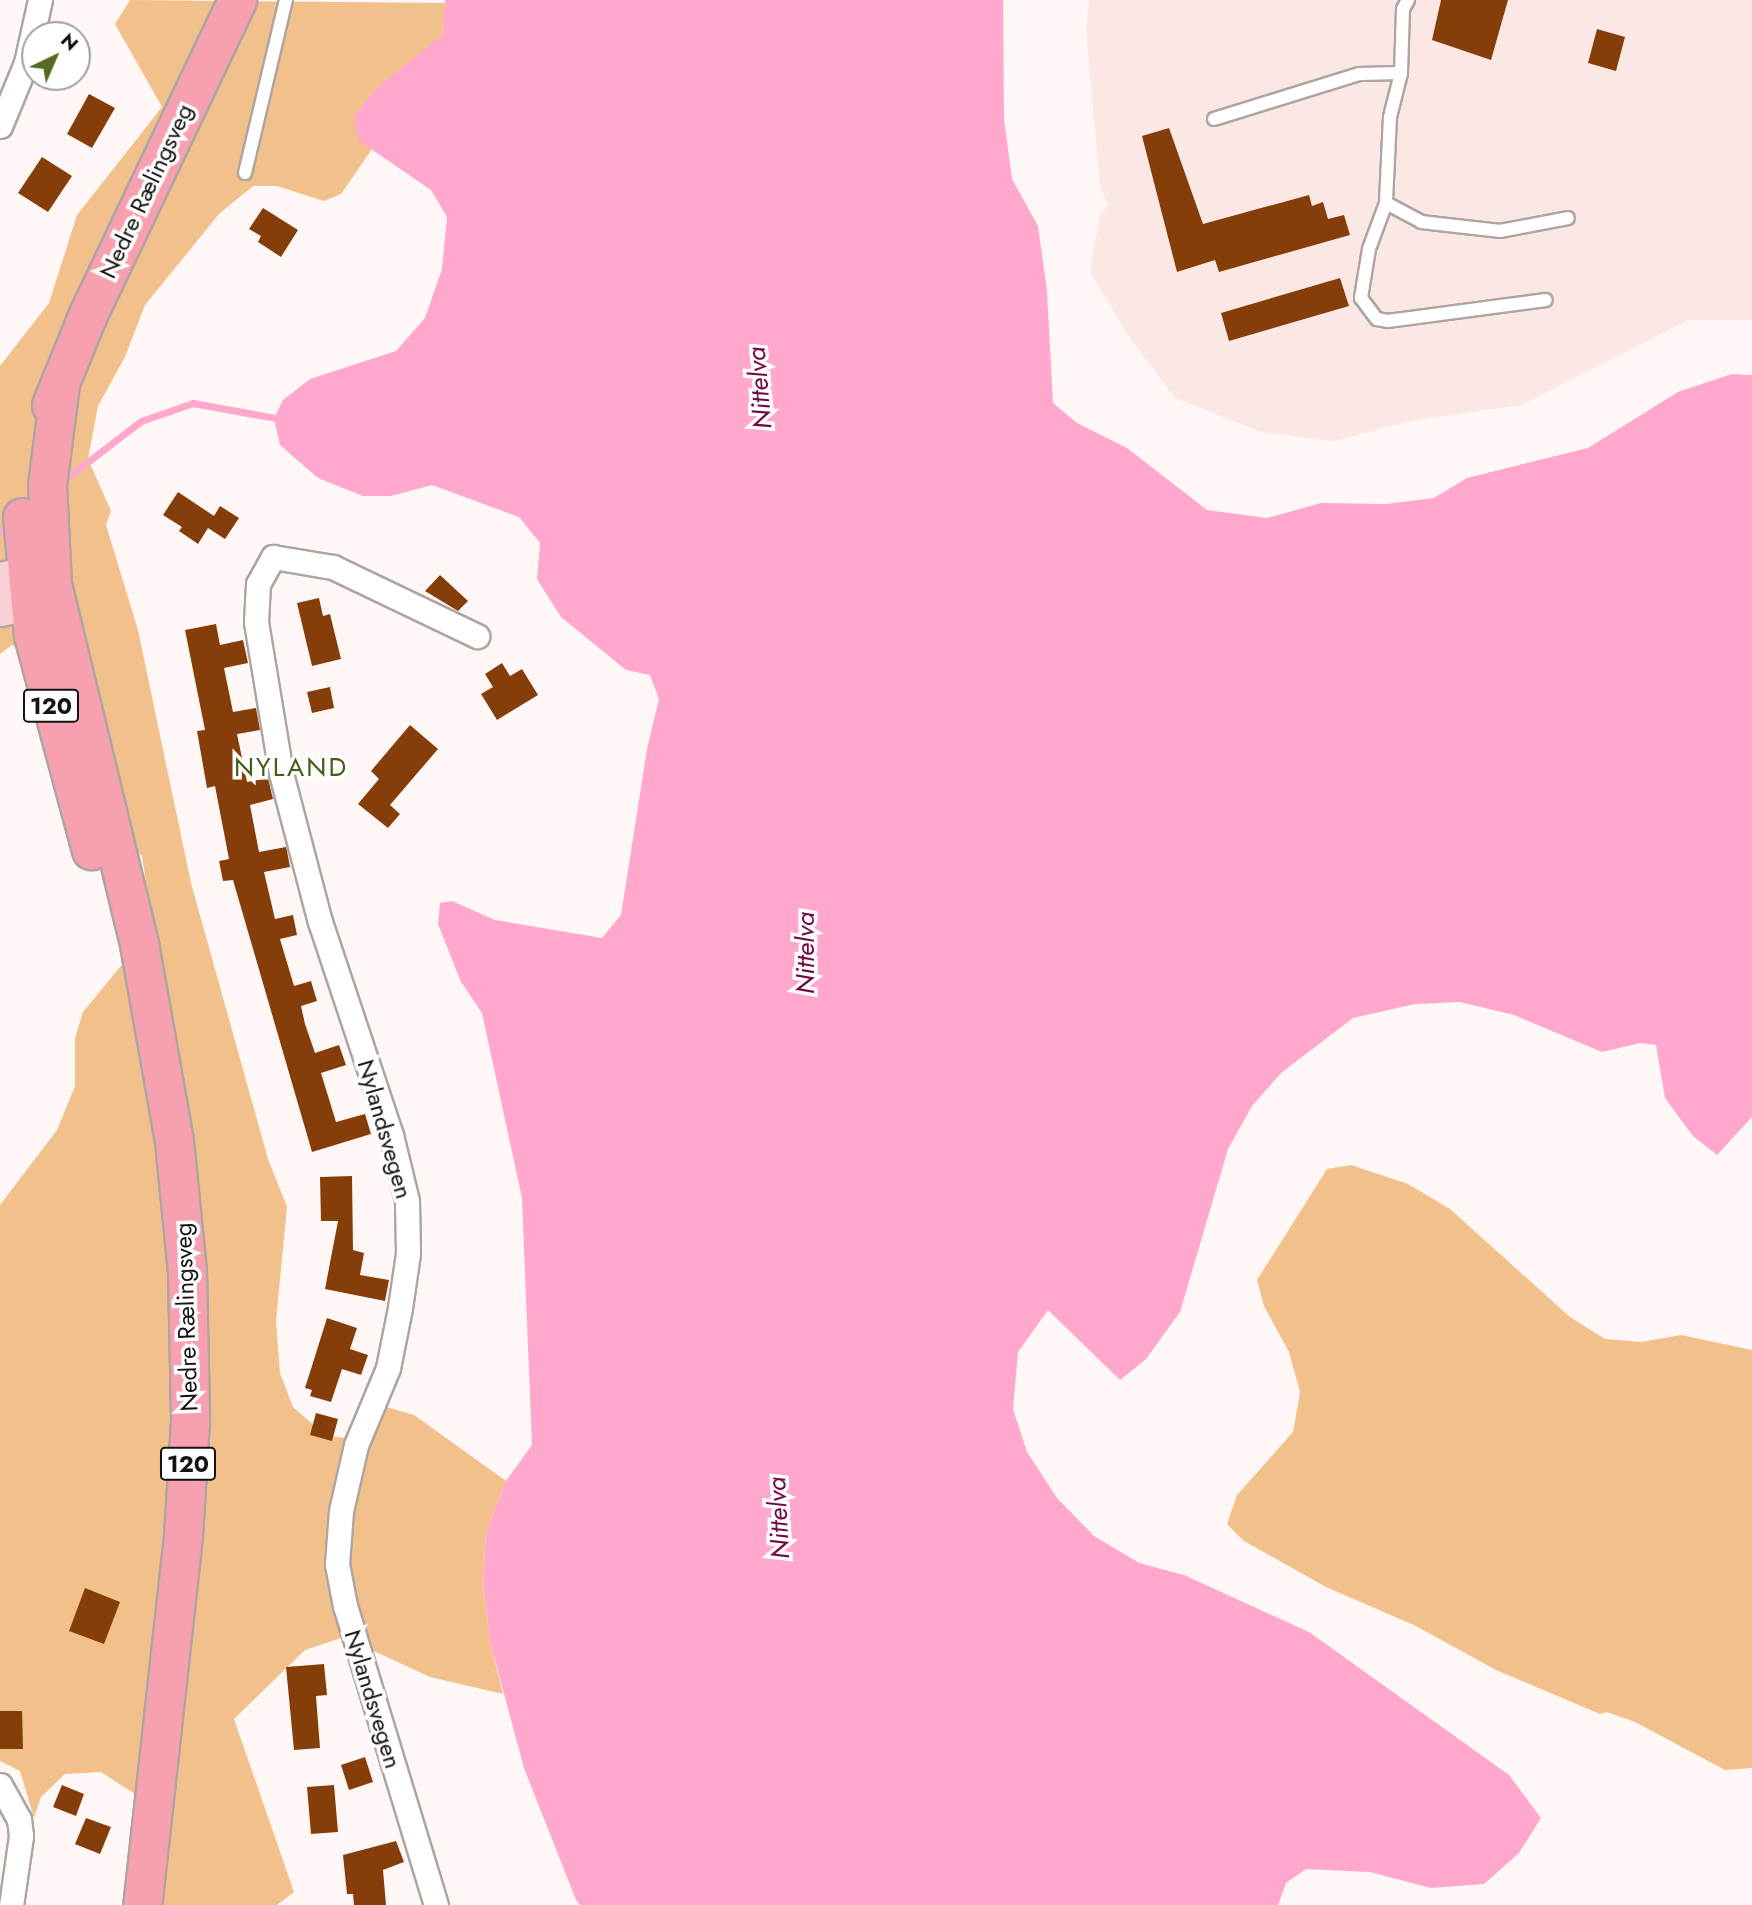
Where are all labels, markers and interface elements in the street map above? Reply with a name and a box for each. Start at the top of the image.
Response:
north arrow [21,21,91,91]
text: N [55,27,84,57]
street label: Nedre Rælingsveg [93,99,199,283]
water label: Nittelva [741,346,779,430]
road number: 120 [21,686,81,726]
district label: NYLAND [235,752,347,784]
water label: Nittelva [790,912,822,994]
street label: Nylandsvegen [351,1056,419,1202]
street label: Nedre Rælingsveg [168,1222,204,1412]
road number: 120 [158,1444,218,1484]
water label: Nittelva [761,1476,797,1560]
street label: Nylandsvegen [338,1626,408,1772]

